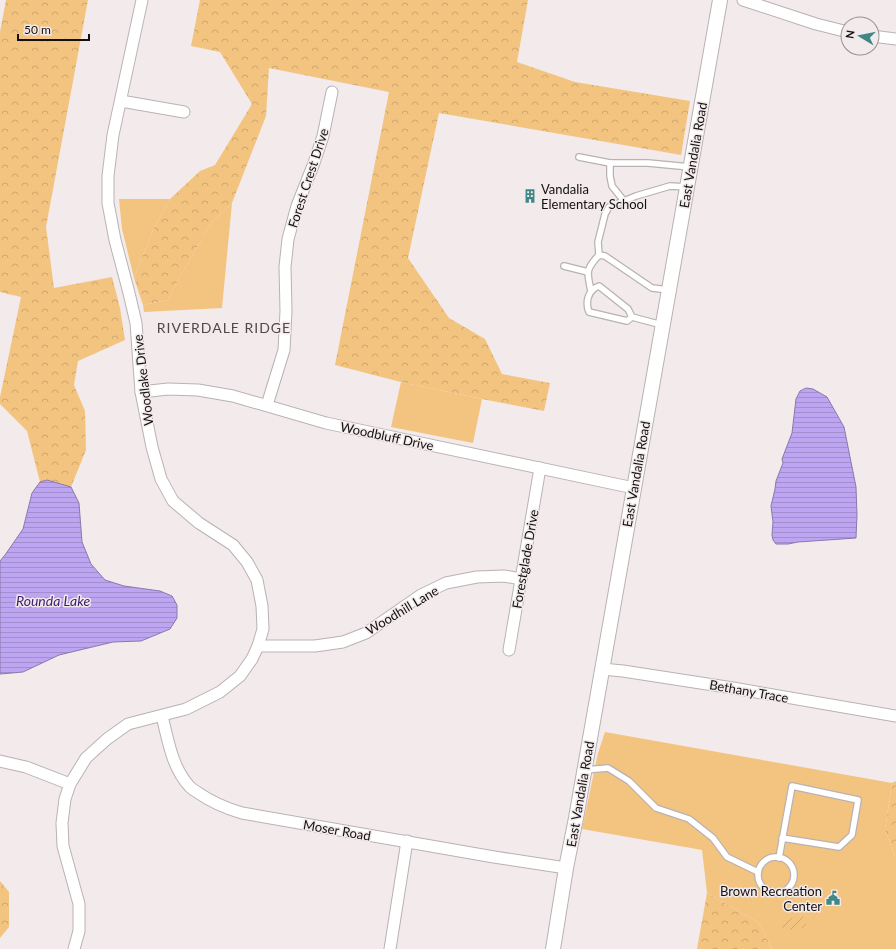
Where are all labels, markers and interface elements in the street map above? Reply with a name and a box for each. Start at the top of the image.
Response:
scale bar [18,16,89,42]
north arrow [840,16,880,56]
text: 50 m [24,22,51,37]
text: N [843,29,857,39]
street label: East Vandalia Road [676,101,710,209]
street label: Forest Crest Drive [284,126,332,230]
place label: Vandalia Elementary School [541,181,647,212]
building icon: Vandalia Elementary School [522,188,538,204]
district label: RIVERDALE RIDGE [157,319,291,336]
street label: Woodlake Drive [129,333,157,426]
street label: Woodbluff Drive [339,418,435,454]
street label: East Vandalia Road [619,420,653,528]
street label: Forestglade Drive [508,508,542,610]
street label: Woodhill Lane [363,582,441,638]
water label: Rounda Lake [16,592,90,609]
street label: Bethany Trace [708,676,790,706]
street label: East Vandalia Road [563,740,597,848]
street label: Moser Road [302,816,372,844]
place label: Brown Recreation Center [720,883,822,914]
public building icon: Brown Recreation Center [825,890,841,906]

